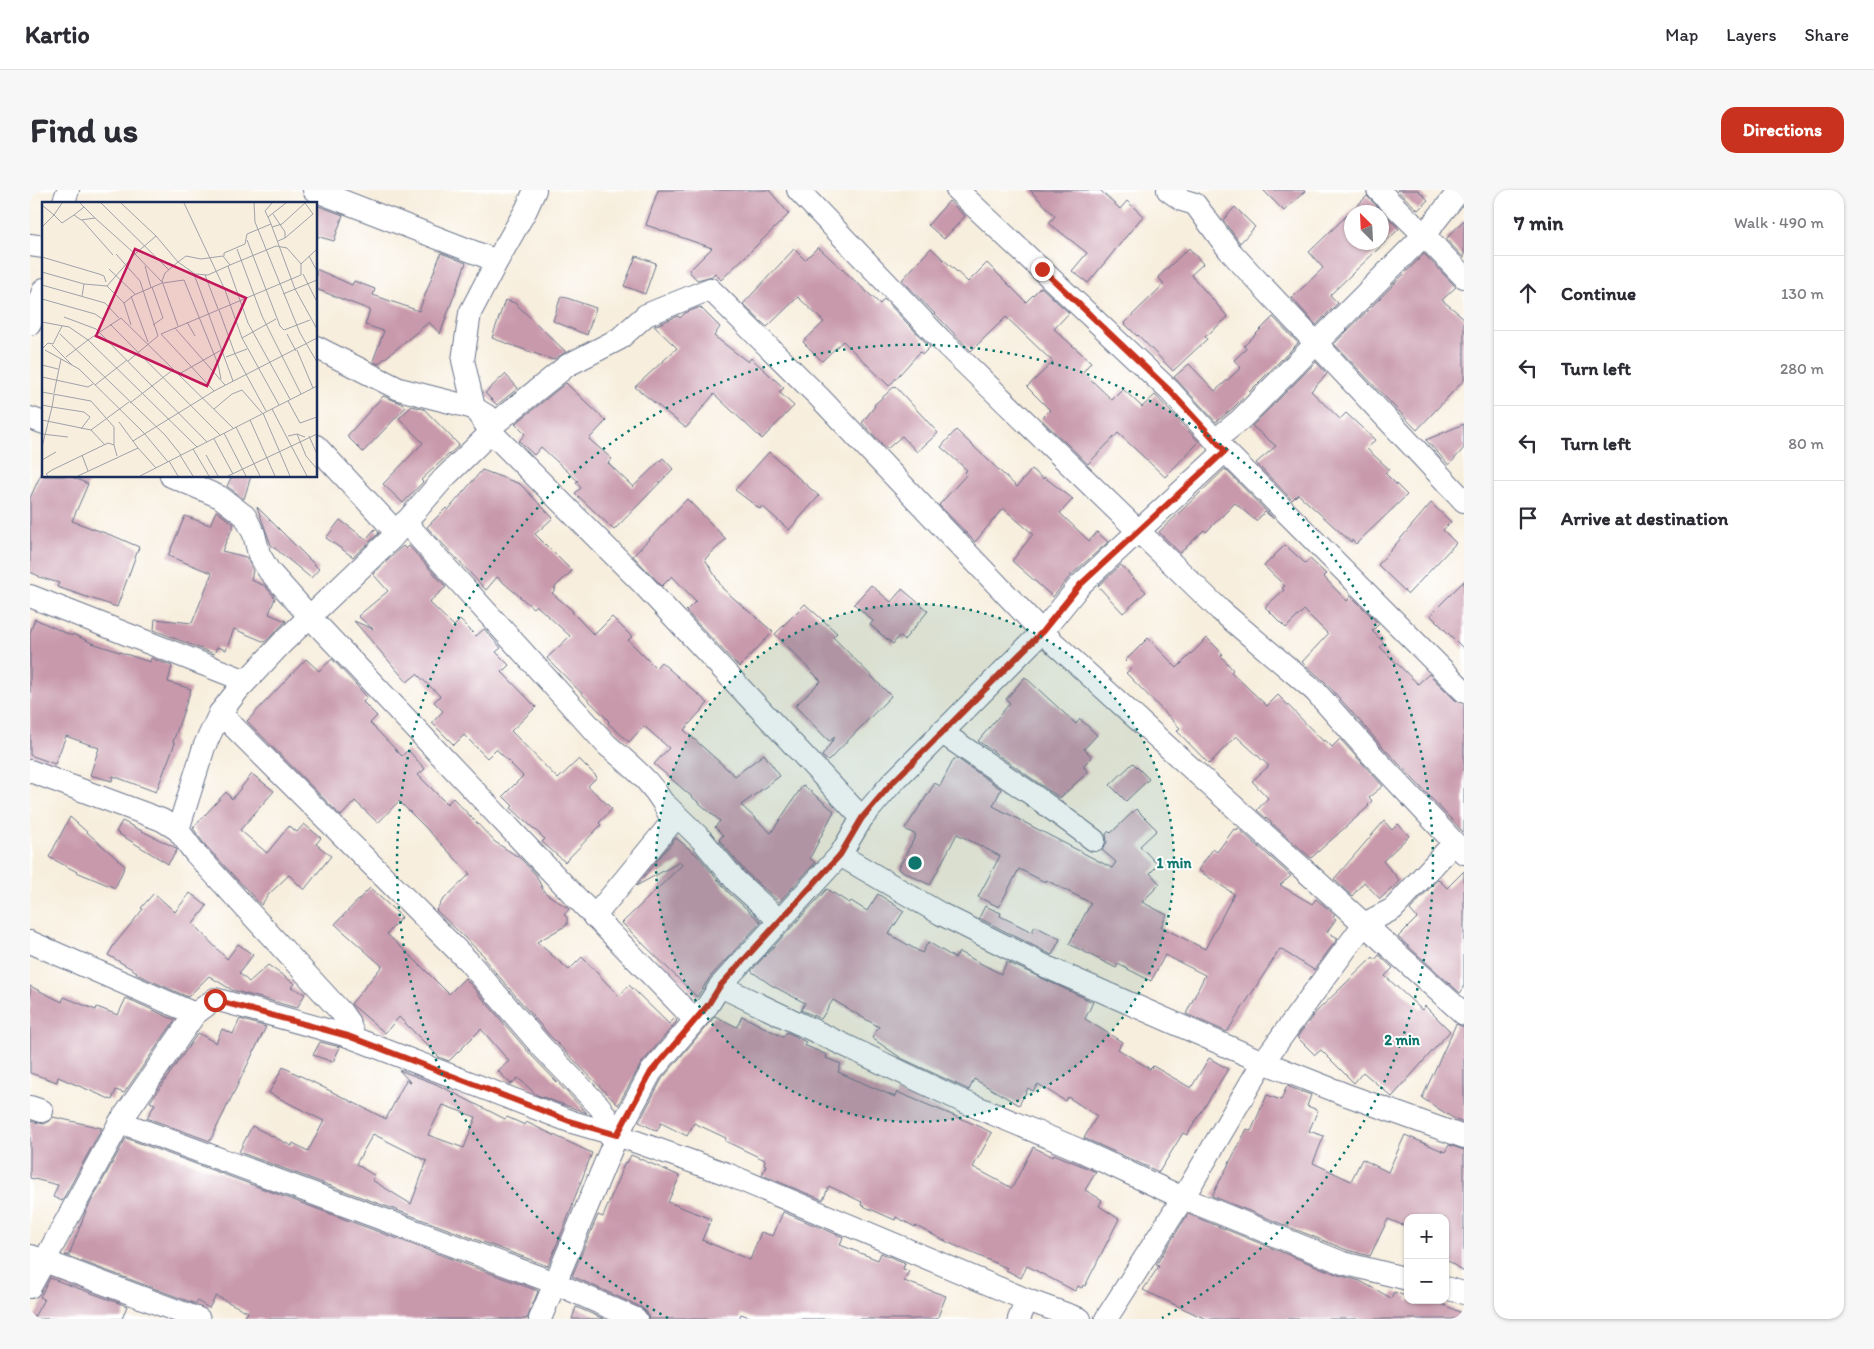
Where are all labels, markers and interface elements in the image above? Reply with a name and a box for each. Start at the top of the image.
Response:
text: Kartio [25,20,90,49]
text: Map [1665,24,1698,46]
text: Layers [1726,24,1776,46]
text: Share [1804,24,1849,46]
button: Directions [1721,107,1844,153]
text: Find us [30,109,138,151]
inset map [42,202,318,478]
north arrow [1344,205,1389,250]
text: 7 min [1514,210,1563,235]
text: Walk · 490 m [1734,213,1824,232]
route end [1031,258,1054,281]
icon: ahead [1514,279,1542,307]
text: Continue [1561,282,1636,305]
text: 130 m [1781,284,1824,303]
icon: left [1514,354,1542,382]
text: Turn left [1561,357,1631,380]
text: 280 m [1780,359,1824,378]
icon: left [1514,429,1542,457]
text: Turn left [1561,432,1631,455]
text: 80 m [1788,434,1824,453]
icon: arrive [1514,504,1542,532]
text: Arrive at destination [1561,507,1728,530]
centre of rings [906,854,924,872]
text: 1 min [1157,854,1192,872]
route start [204,989,227,1012]
text: 2 min [1384,1031,1421,1049]
map controls [1404,1214,1449,1304]
button: + [1404,1214,1449,1259]
button: − [1404,1259,1449,1304]

